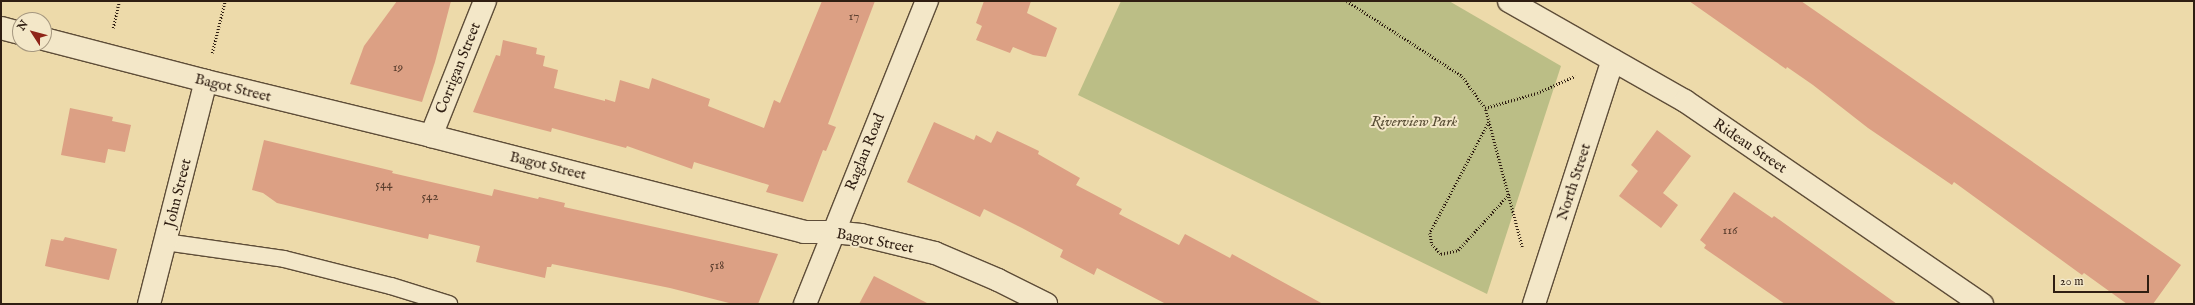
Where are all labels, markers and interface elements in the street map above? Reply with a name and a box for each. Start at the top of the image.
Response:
house number: 17 [849,9,859,25]
north arrow [12,12,52,52]
text: N [15,18,32,34]
street label: Corrigan Street [431,20,485,116]
house number: 19 [393,60,403,76]
street label: Bagot Street [193,70,273,106]
street label: Raglan Road [841,111,889,193]
park label: Riverview Park [1371,113,1457,131]
street label: Rideau Street [1710,115,1790,177]
street label: North Street [1553,141,1595,223]
street label: Bagot Street [508,148,588,184]
street label: John Street [161,157,195,229]
house number: 544 [375,177,393,193]
house number: 542 [421,189,439,205]
house number: 116 [1722,223,1738,239]
street label: Bagot Street [835,225,915,257]
house number: 518 [710,258,724,274]
scale bar [2055,267,2151,293]
text: 20 m [2060,274,2083,289]

